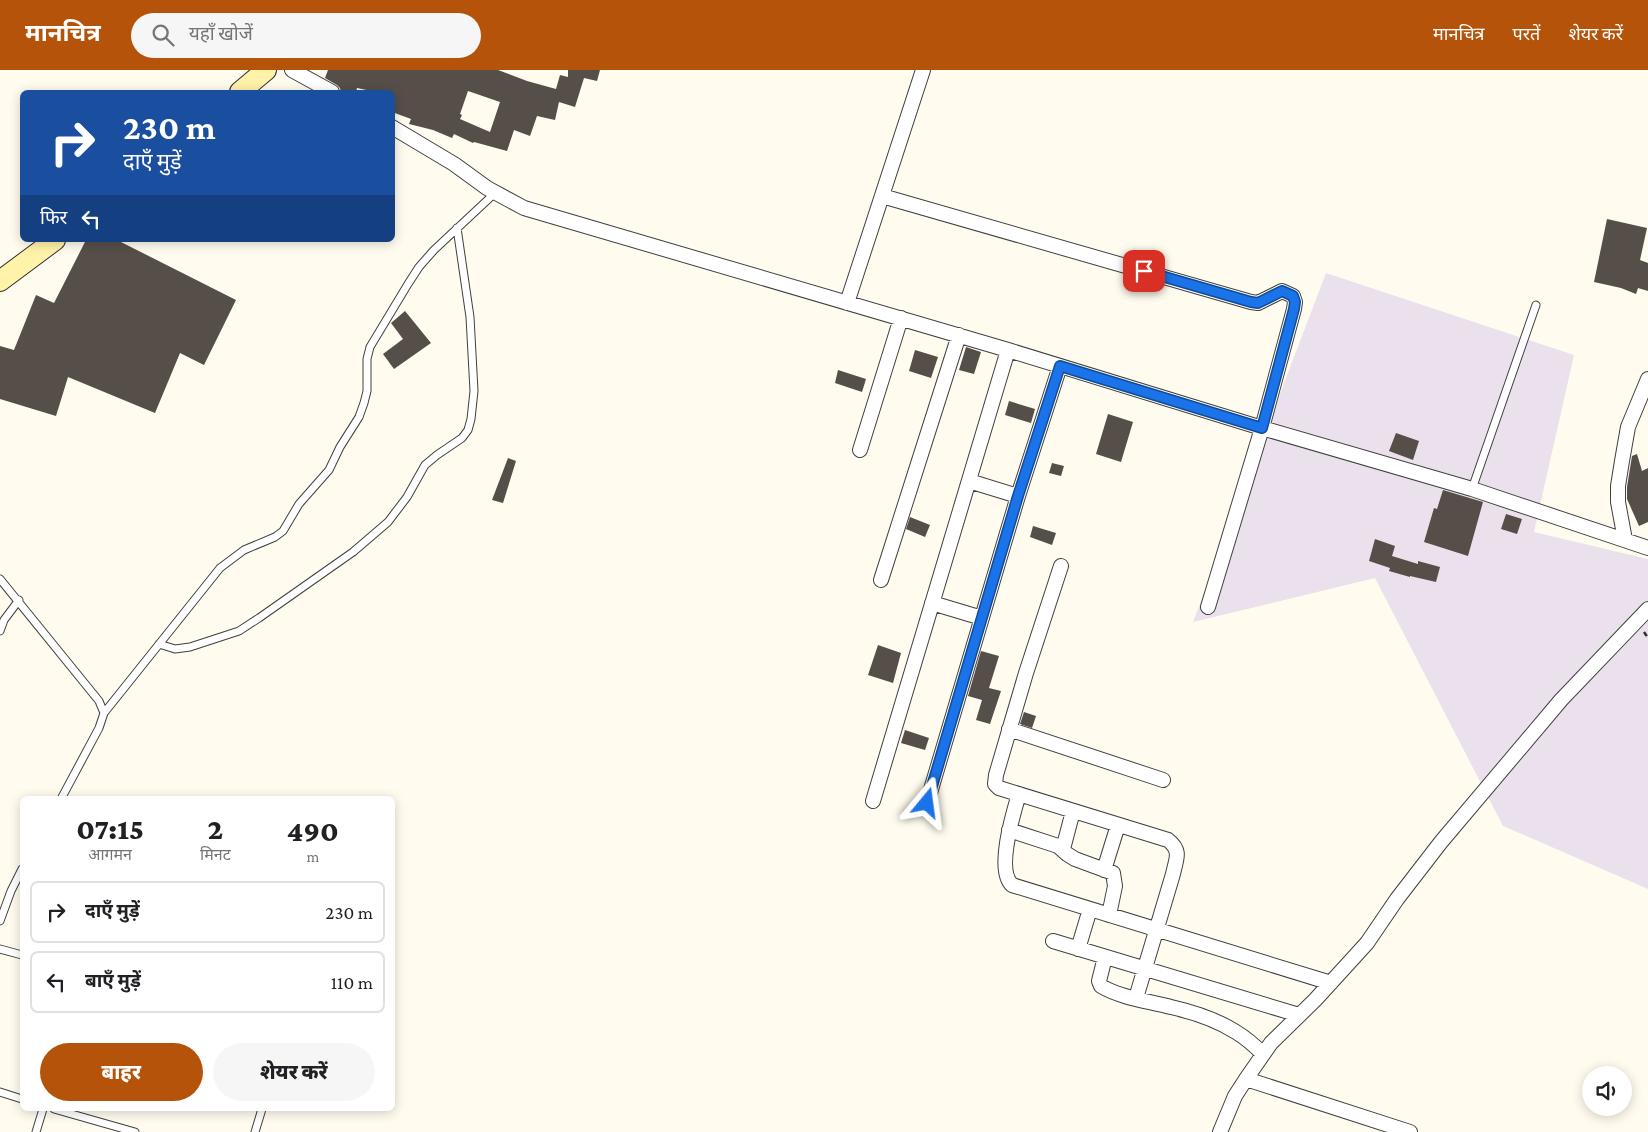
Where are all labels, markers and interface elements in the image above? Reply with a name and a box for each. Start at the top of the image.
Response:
search box [131,13,481,58]
text: मानचित्र [25,19,101,46]
icon: search [149,21,177,49]
text: यहाँ खोजें [189,23,253,44]
text: मानचित्र [1433,24,1485,44]
text: परतें [1513,24,1540,44]
text: शेयर करें [1568,24,1623,44]
text: 230 m [123,108,216,147]
icon: right [40,110,105,175]
text: दाएँ मुड़ें [123,149,182,174]
icon: left [77,205,105,233]
text: फिर [40,207,67,228]
pin [1123,250,1165,292]
icon: arrive [1130,257,1158,285]
position arrow [900,776,952,828]
text: 07:15 [76,812,144,845]
text: 2 [208,812,223,845]
text: 490 [287,814,339,847]
text: आगमन [88,846,132,863]
text: मिनट [200,846,231,863]
text: m [306,848,319,865]
icon: right [42,898,70,926]
text: दाएँ मुड़ें [85,900,140,921]
text: 230 m [325,902,373,923]
icon: left [42,968,70,996]
text: बाएँ मुड़ें [85,970,141,991]
text: 110 m [331,972,373,993]
button: बाहर [40,1043,203,1101]
button: शेयर करें [213,1043,375,1101]
map controls [1582,1066,1632,1116]
button: sound [1582,1066,1632,1116]

